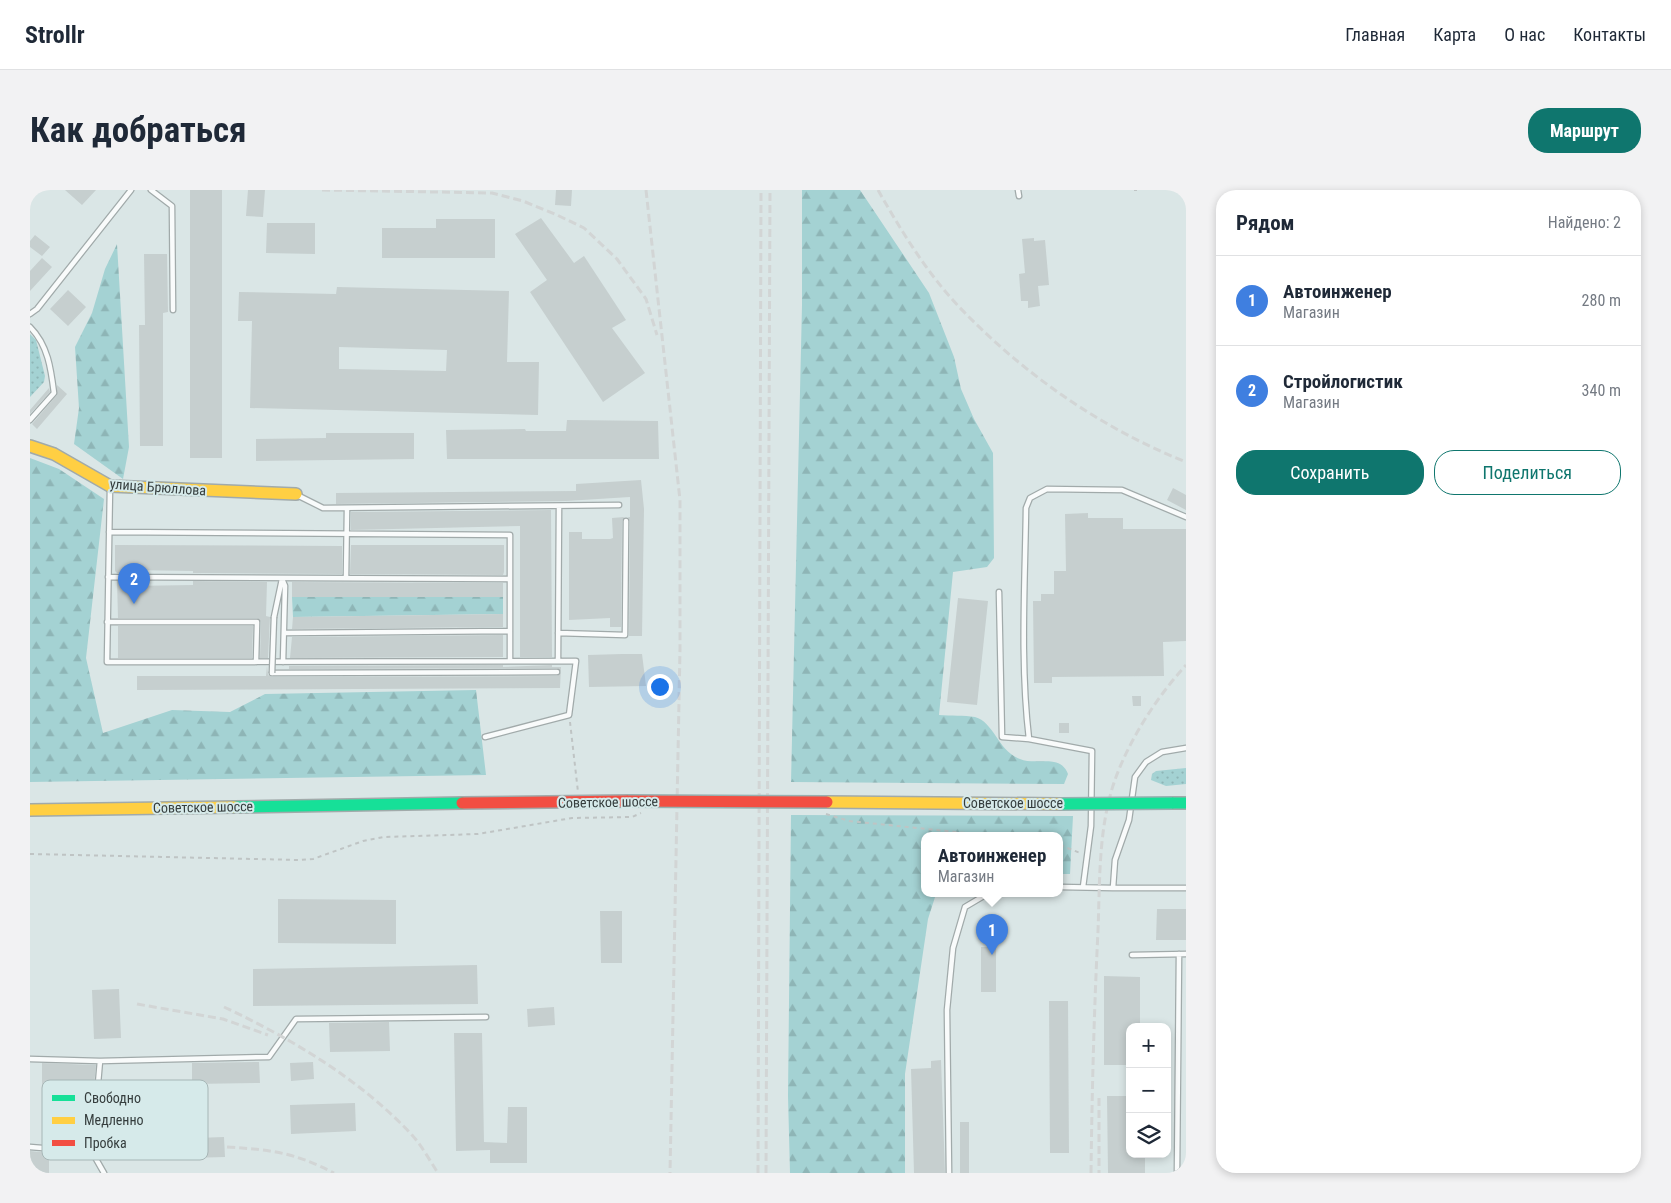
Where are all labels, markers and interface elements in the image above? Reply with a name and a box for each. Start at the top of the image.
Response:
text: Strollr [25,21,85,49]
text: Главная [1345,24,1405,45]
text: Карта [1433,24,1476,45]
text: О нас [1504,24,1545,45]
text: Контакты [1573,24,1646,45]
button: Маршрут [1528,108,1641,153]
text: Как добраться [30,110,246,151]
text: Рядом [1236,211,1295,235]
text: Найдено: 2 [1548,213,1621,232]
text: Автоинженер [1283,280,1392,303]
text: 1 [1248,291,1256,310]
text: 280 m [1582,291,1621,310]
text: Магазин [1283,303,1340,322]
text: Стройлогистик [1283,370,1403,393]
text: 2 [1248,381,1256,400]
text: 340 m [1582,381,1621,400]
text: Магазин [1283,393,1340,412]
button: Сохранить [1236,450,1424,495]
button: Поделиться [1434,450,1621,495]
street label: улица Брюллова [109,476,207,498]
pin: 2 [118,563,150,604]
your location [647,674,673,700]
street label: Советское шоссе [558,793,659,811]
street label: Советское шоссе [963,795,1064,811]
street label: Советское шоссе [153,798,254,816]
popup [921,832,1063,897]
text: Автоинженер [938,844,1046,867]
text: Магазин [938,867,994,886]
pin: 1 [976,914,1008,955]
map controls [1126,1023,1171,1158]
button: + [1126,1023,1171,1068]
button: − [1126,1068,1171,1113]
legend [42,1080,208,1160]
text: Свободно [84,1090,141,1106]
text: Медленно [84,1112,144,1128]
button: layers [1126,1113,1171,1158]
text: Пробка [84,1135,127,1151]

